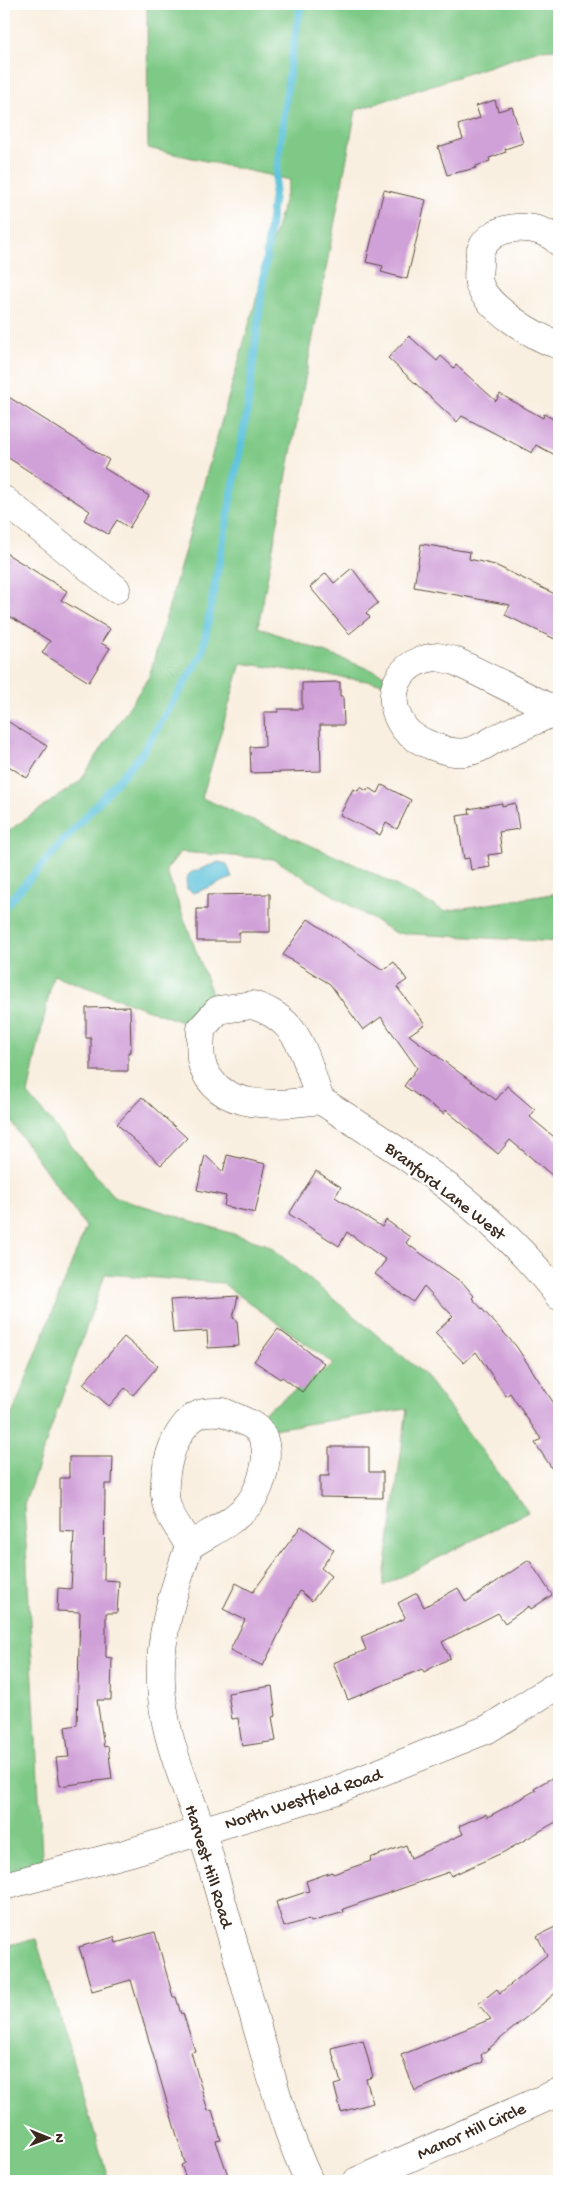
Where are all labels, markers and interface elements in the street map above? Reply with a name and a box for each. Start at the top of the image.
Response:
street label: Branford Lane West [379,1138,510,1247]
street label: North Westfield Road [222,1765,386,1836]
street label: Harvest Hill Road [179,1803,237,1932]
street label: Manor Hill Circle [414,2099,530,2166]
north arrow [22,2112,72,2162]
text: N [50,2133,67,2143]

